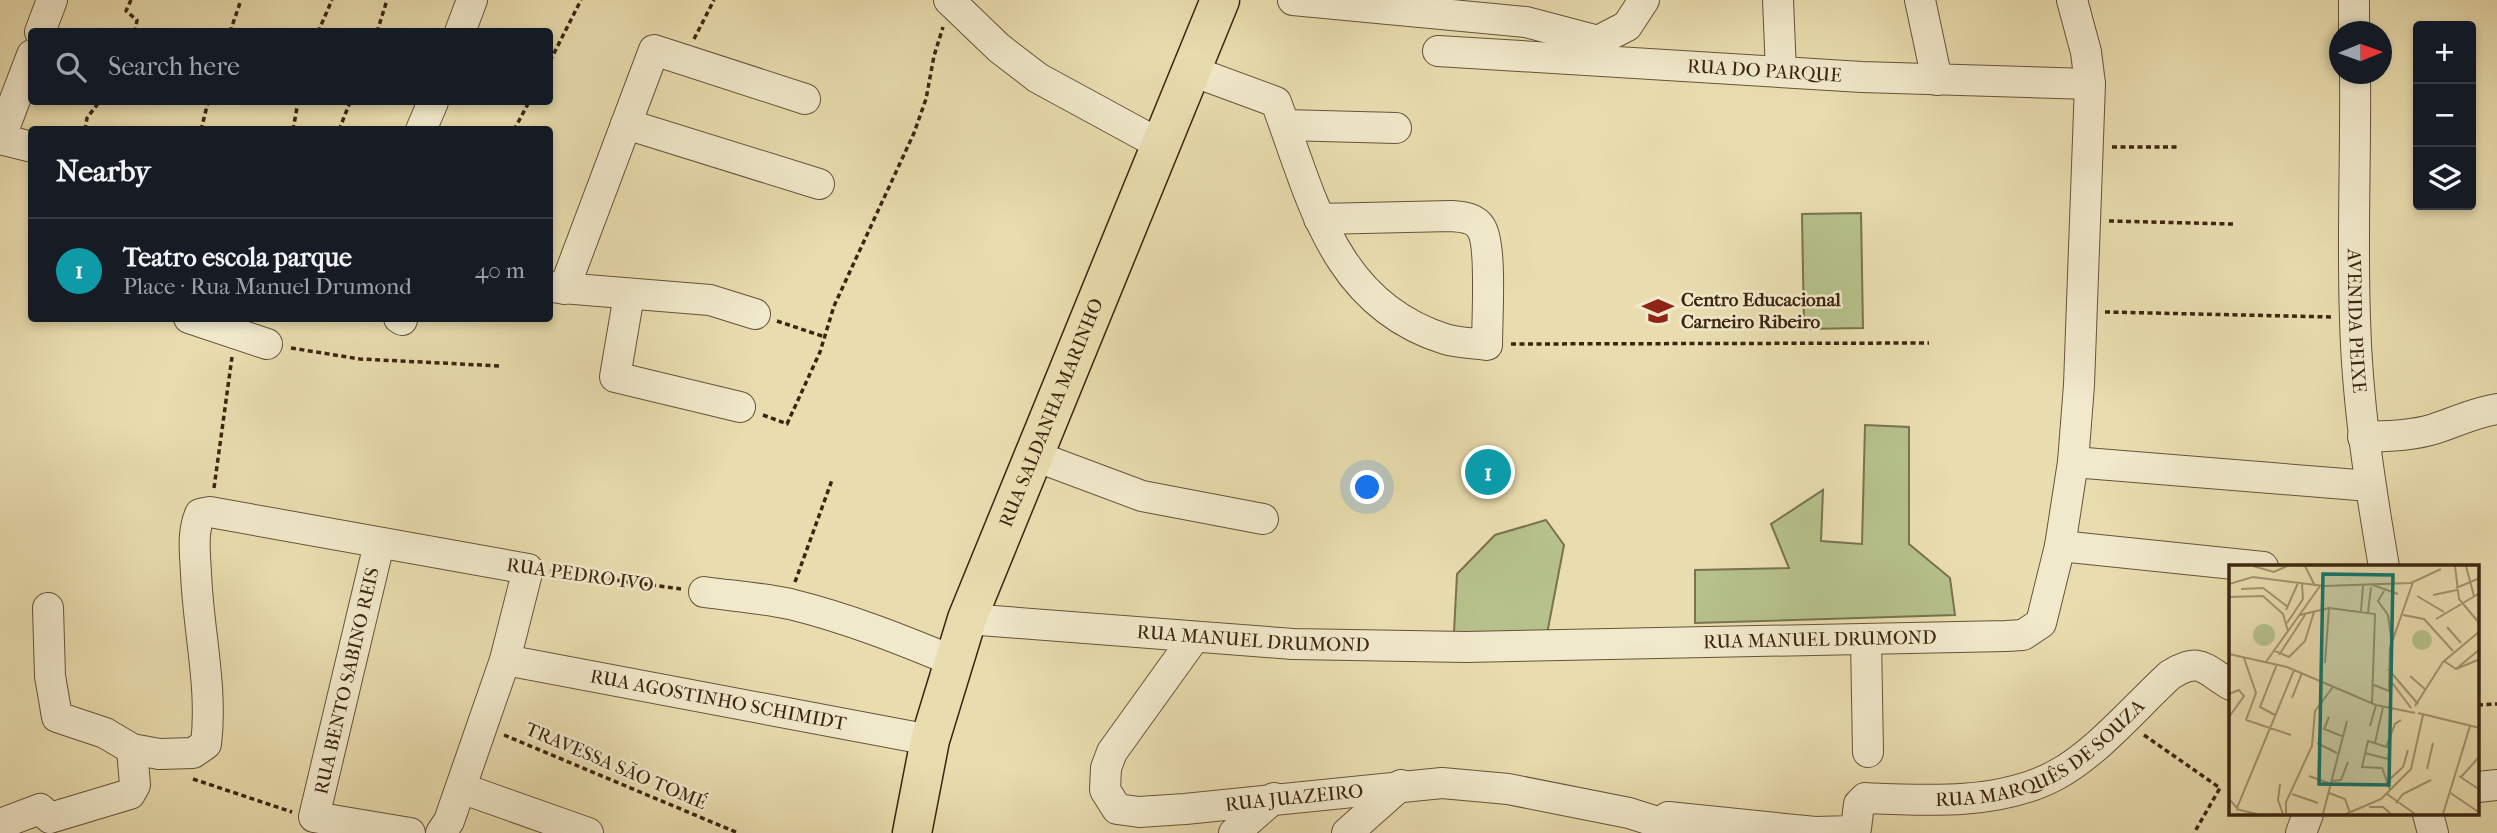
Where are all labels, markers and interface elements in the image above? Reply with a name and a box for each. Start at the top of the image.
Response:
north arrow [2329,21,2392,84]
map controls [2413,21,2476,210]
button: + [2413,21,2476,84]
search box [28,28,553,105]
icon: search [52,48,90,86]
text: Search here [108,51,240,82]
street label: RUA DO PARQUE [1686,55,1843,87]
button: − [2413,84,2476,147]
button: layers [2413,147,2476,210]
text: Nearby [56,154,151,189]
text: Teatro escola parque [123,242,352,273]
street label: AVENIDA PEIXE [2343,248,2370,394]
text: 1 [75,257,83,284]
text: 40 m [475,257,525,284]
text: Place · Rua Manuel Drumond [123,273,412,300]
place label: Centro Educacional Carneiro Ribeiro [1681,289,1841,333]
school or university icon: Centro Educacional Carneiro Ribeiro [1641,294,1675,328]
street label: RUA SALDANHA MARINHO [995,295,1108,531]
pin: 1 [1465,446,1511,498]
your location [1350,470,1384,504]
street label: RUA PEDRO IVO [505,554,655,596]
street label: RUA BENTO SABINO REIS [310,565,384,797]
inset map [2229,565,2480,816]
street label: RUA MANUEL DRUMOND [1136,621,1370,656]
street label: RUA MANUEL DRUMOND [1703,626,1937,653]
street label: RUA AGOSTINHO SCHIMIDT [588,665,848,735]
street label: RUA MARQUÊS DE SOUZA [1935,695,2150,811]
street label: TRAVESSA SÃO TOMÉ [522,718,710,814]
street label: RUA JUAZEIRO [1224,780,1364,816]

